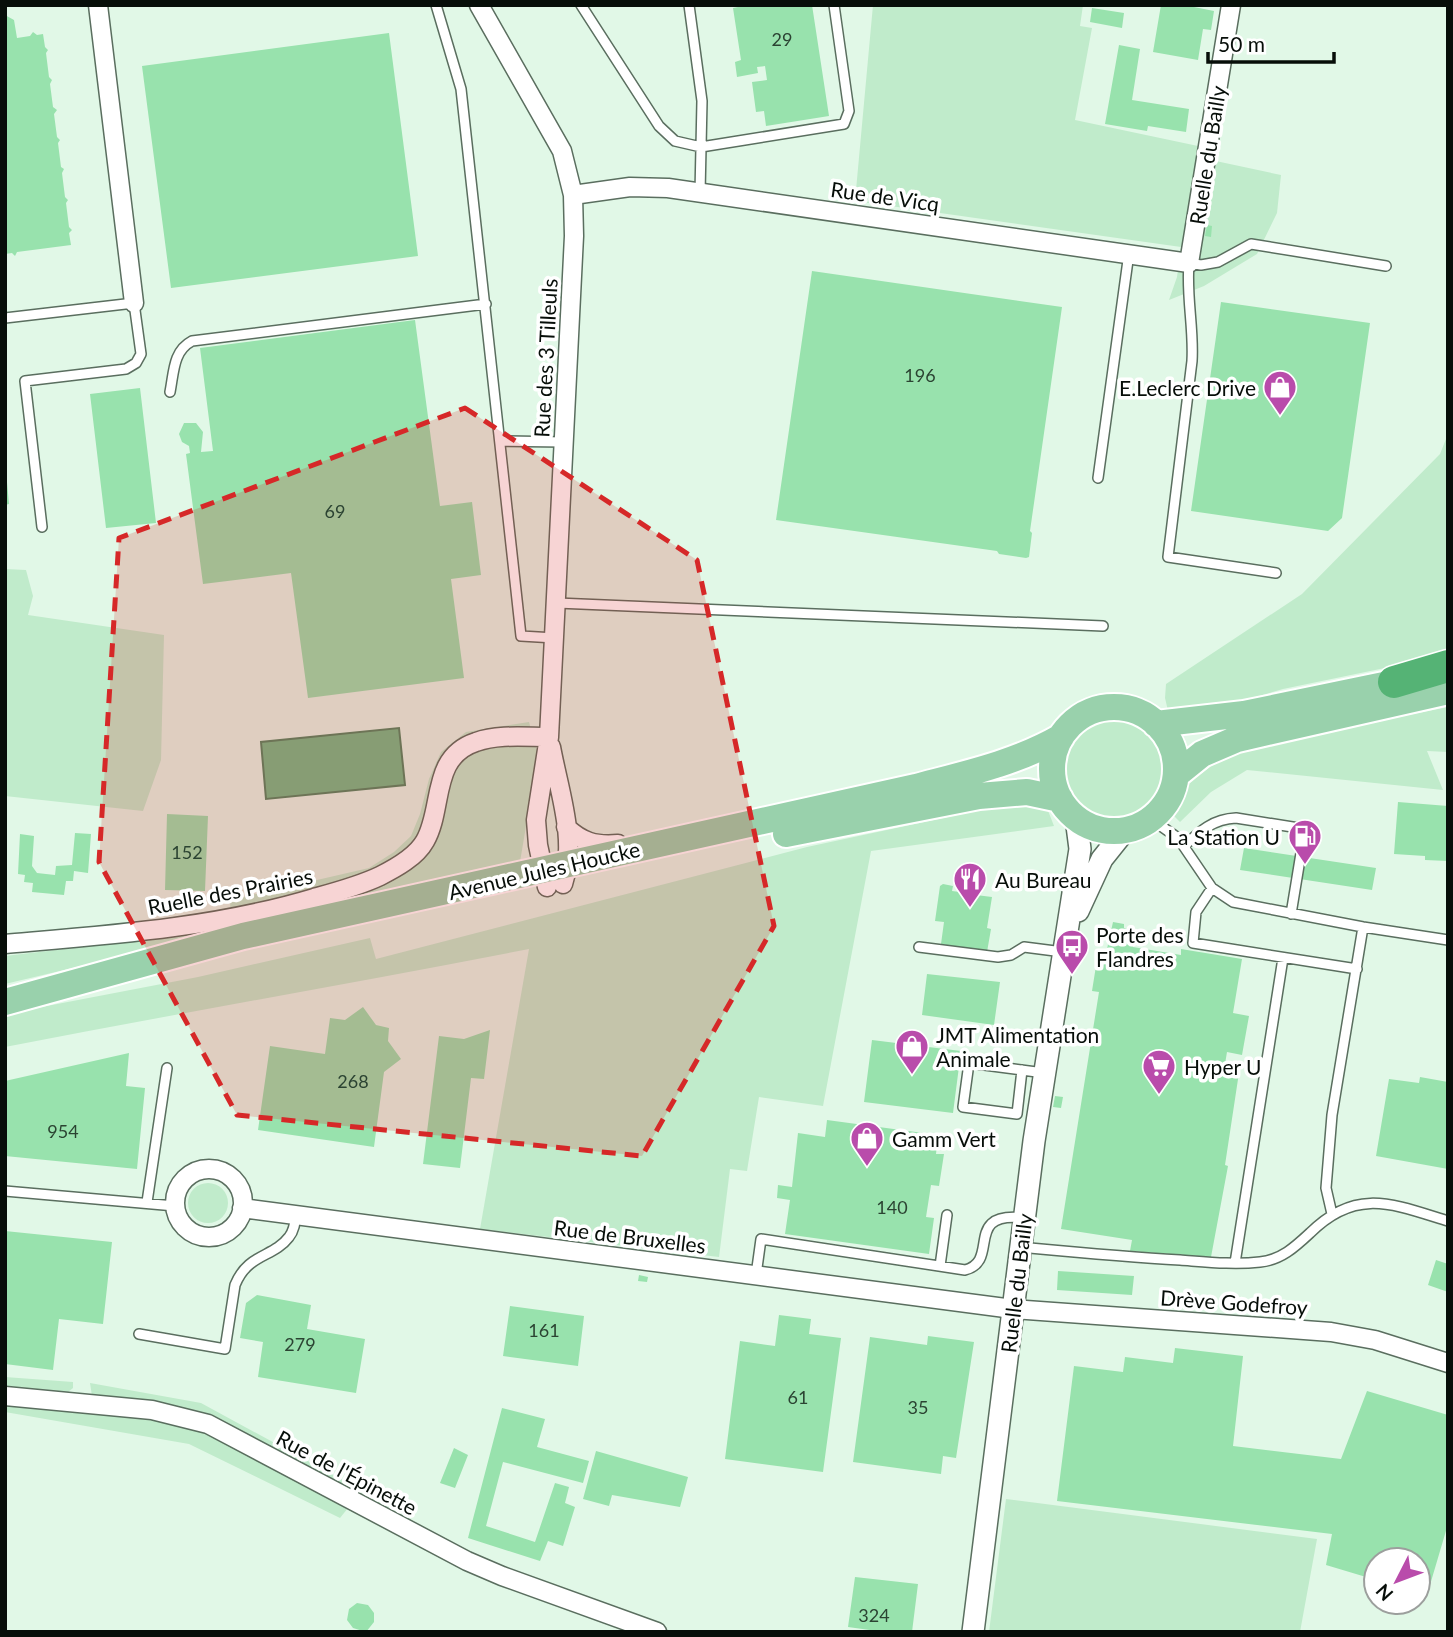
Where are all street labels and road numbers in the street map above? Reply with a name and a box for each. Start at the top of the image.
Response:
street label: Ruelle du Bailly [1184,84,1230,226]
street label: Rue de Vicq [829,176,941,216]
street label: Rue des 3 Tilleuls [528,278,562,438]
street label: Avenue Jules Houcke [446,836,642,904]
street label: Ruelle des Prairies [145,863,315,919]
street label: Ruelle du Bailly [995,1212,1037,1354]
street label: Rue de Bruxelles [553,1214,707,1258]
street label: Drève Godefroy [1159,1284,1309,1320]
street label: Rue de l'Épinette [273,1425,421,1519]

